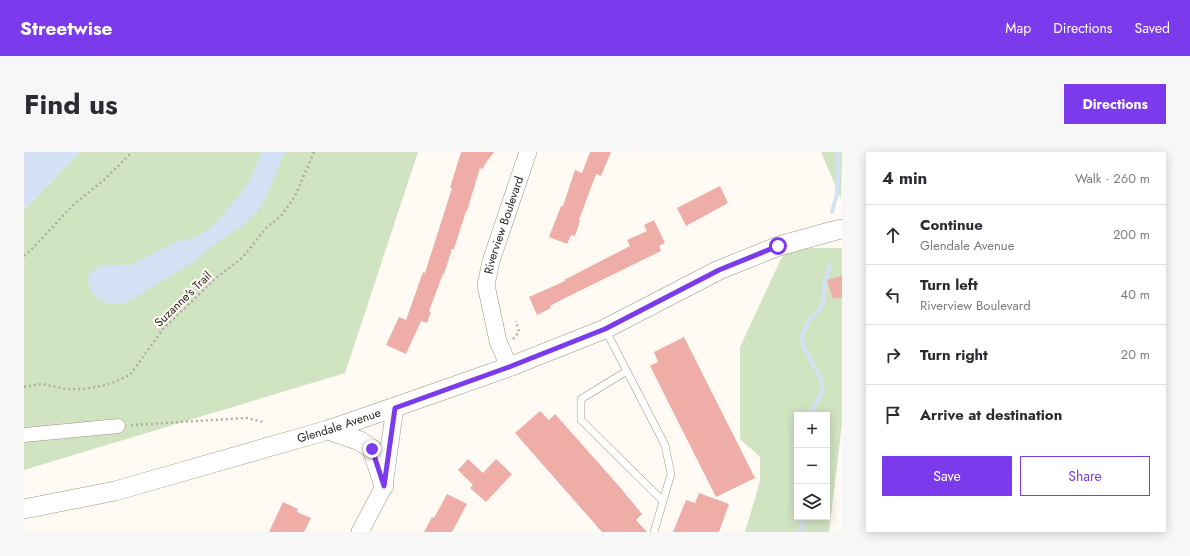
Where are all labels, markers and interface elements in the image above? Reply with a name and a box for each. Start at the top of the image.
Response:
text: Streetwise [20,15,113,42]
text: Map [1005,18,1031,38]
text: Directions [1053,18,1113,38]
text: Saved [1135,18,1170,38]
text: Find us [24,84,118,125]
button: Directions [1064,84,1166,124]
text: 4 min [882,166,927,190]
text: Walk · 260 m [1075,169,1150,188]
street label: Riverview Boulevard [480,174,528,276]
text: Continue [920,214,983,236]
icon: ahead [882,224,904,246]
text: 200 m [1113,225,1150,244]
text: Glendale Avenue [920,236,1014,255]
route start [769,237,787,255]
street label: Suzanne's Trail [150,267,216,331]
text: Turn left [920,274,978,296]
icon: left [882,284,904,306]
text: 40 m [1121,285,1150,304]
text: Riverview Boulevard [920,296,1031,315]
icon: right [882,344,904,366]
text: Turn right [920,344,988,366]
text: 20 m [1121,345,1150,364]
street label: Glendale Avenue [295,404,383,447]
icon: arrive [882,404,904,426]
text: Arrive at destination [920,404,1062,426]
map controls [794,412,830,520]
button: + [794,412,830,448]
route end [363,440,381,458]
button: − [794,448,830,484]
button: Save [882,456,1012,496]
button: Share [1020,456,1150,496]
button: layers [794,484,830,520]

